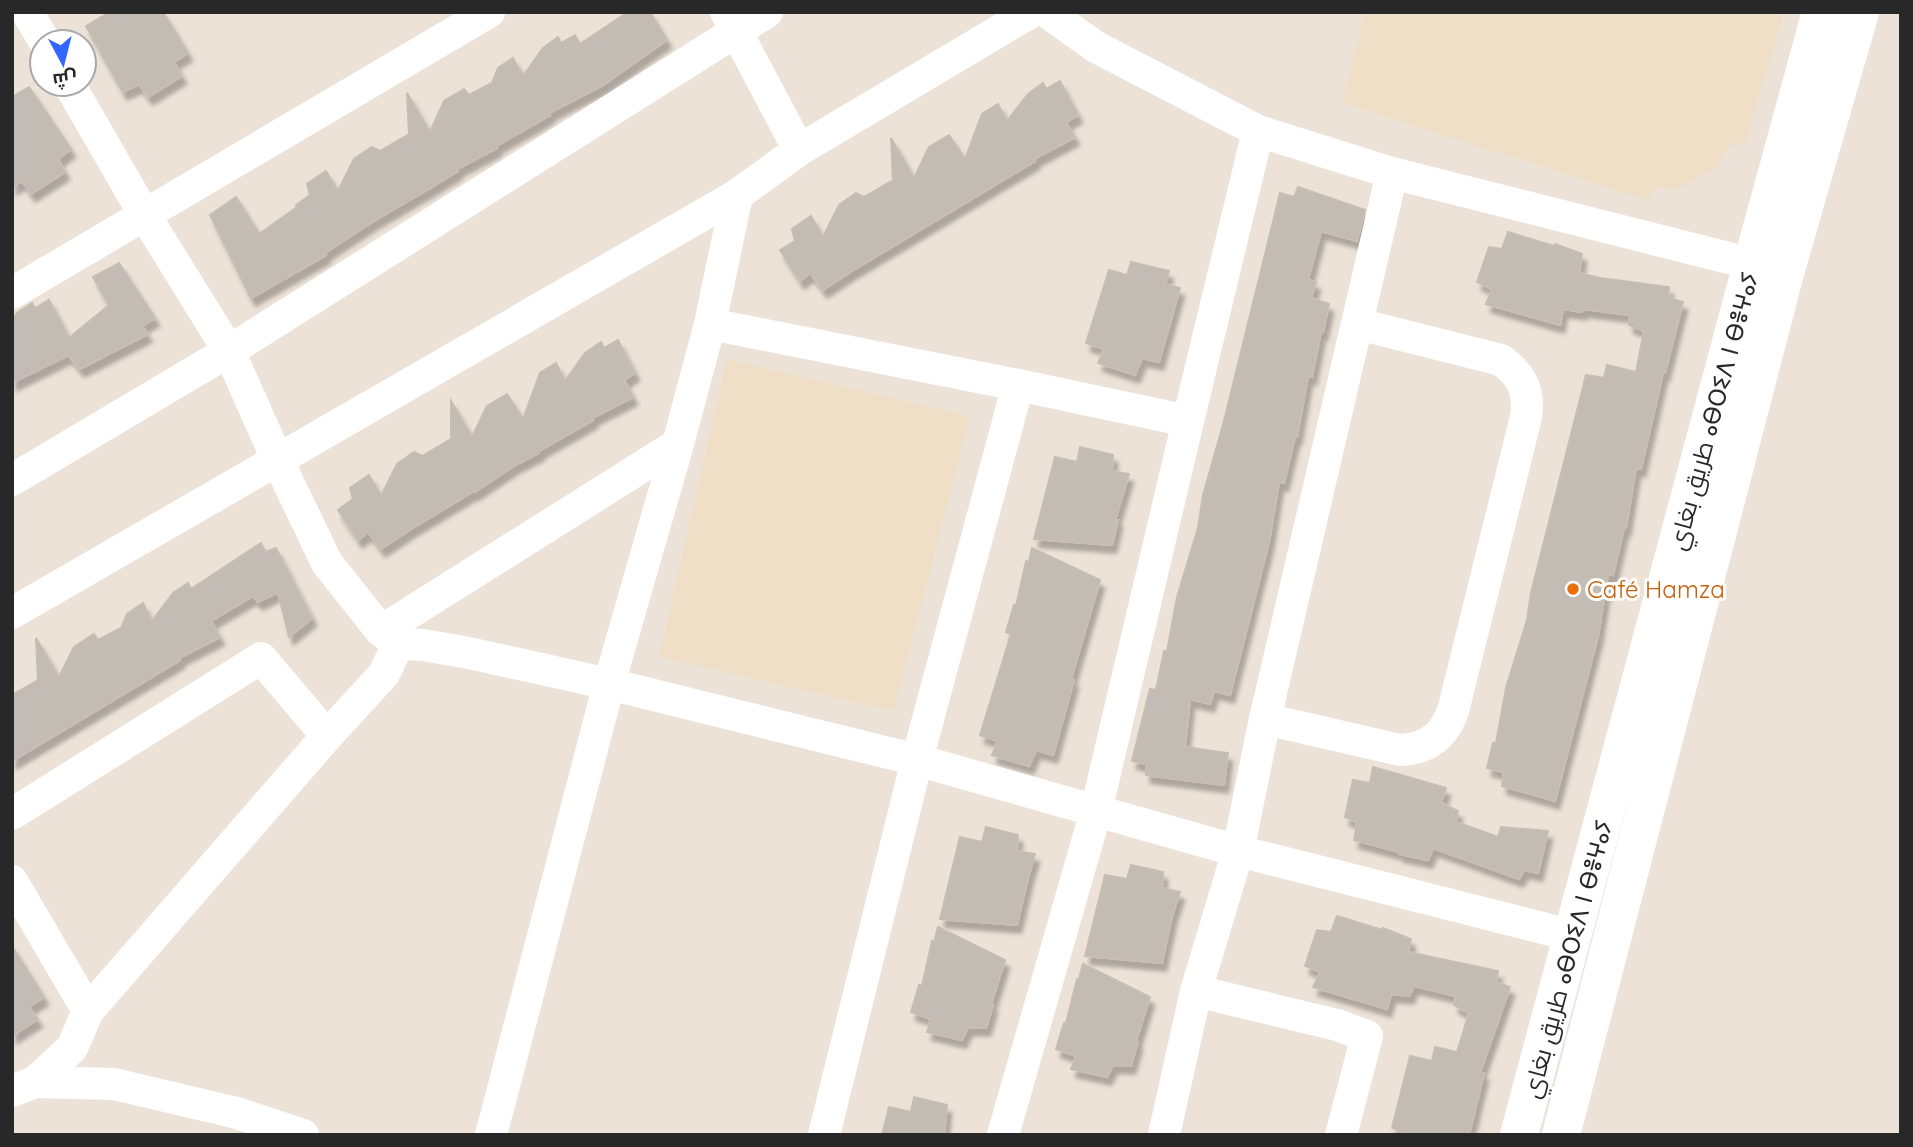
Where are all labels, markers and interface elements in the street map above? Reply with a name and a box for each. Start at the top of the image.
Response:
north arrow [28,28,98,98]
text: ش [52,66,79,93]
street label: طريق بغاي ⴰⴱⵔⵉⴷ ⵏ ⴱⴻⵖⴰⵢ [1661,269,1768,554]
place label: Café Hamza [1587,574,1725,604]
marker: Café Hamza [1565,581,1581,597]
street label: طريق بغاي ⴰⴱⵔⵉⴷ ⵏ ⴱⴻⵖⴰⵢ [1515,817,1622,1102]

